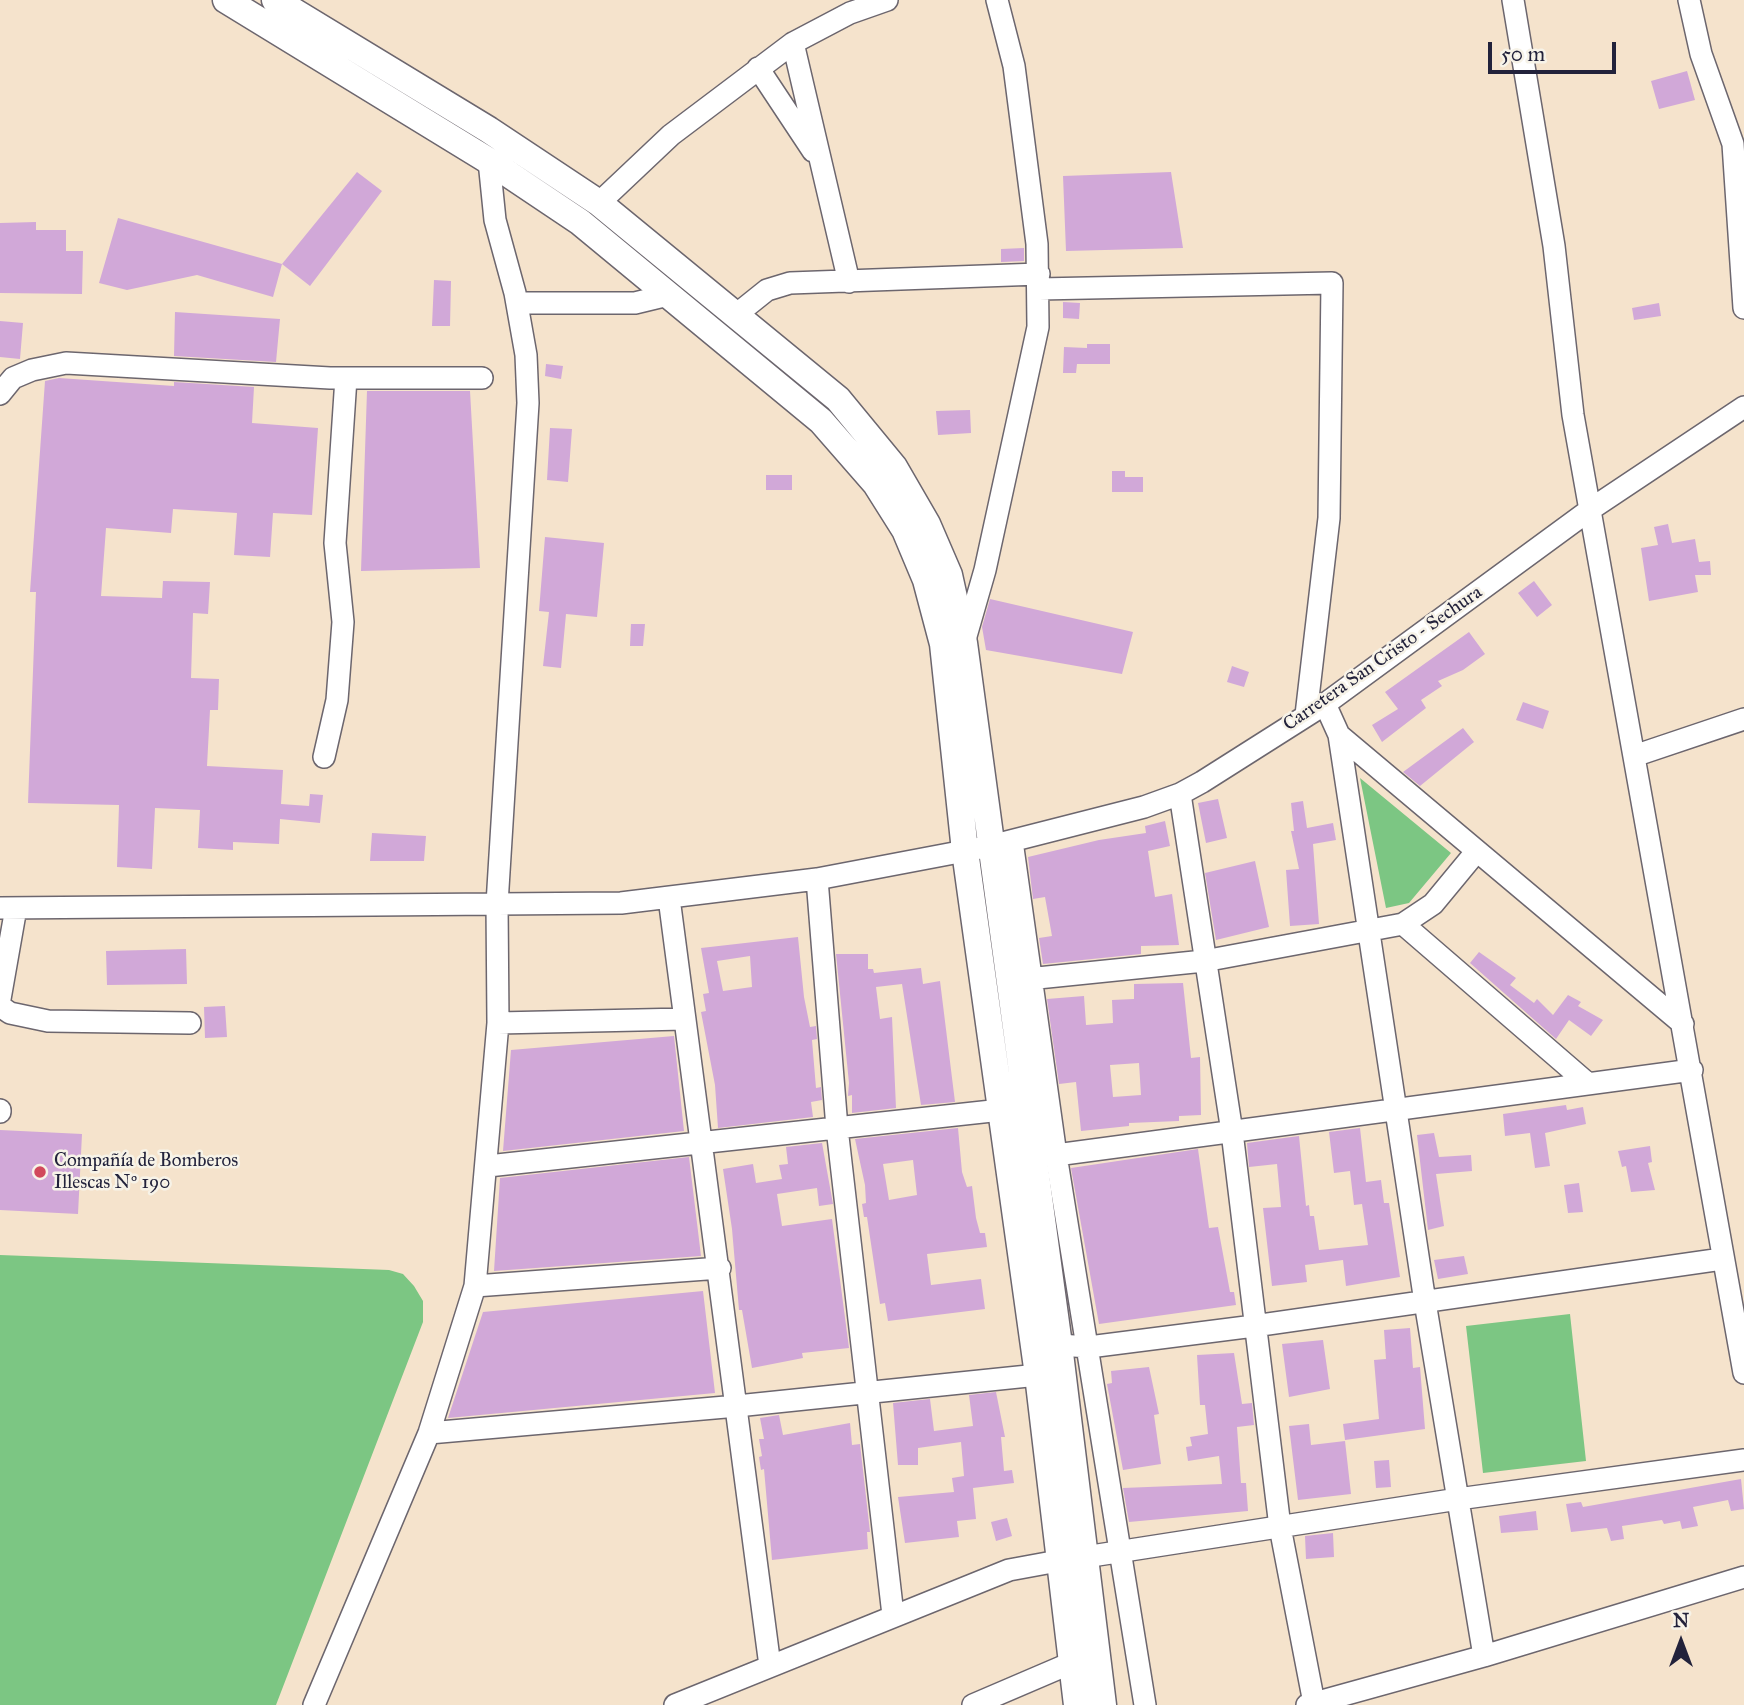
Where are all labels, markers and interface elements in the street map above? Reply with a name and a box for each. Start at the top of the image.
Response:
scale bar [1492,28,1620,72]
text: 50 m [1501,41,1545,67]
street label: Carretera San Cristo - Sechura [1279,582,1487,736]
place label: Compañía de Bomberos Illescas Nº 190 [54,1150,238,1194]
marker: Compañía de Bomberos Illescas Nº 190 [32,1164,48,1180]
north arrow [1646,1607,1716,1677]
text: N [1673,1609,1689,1632]

